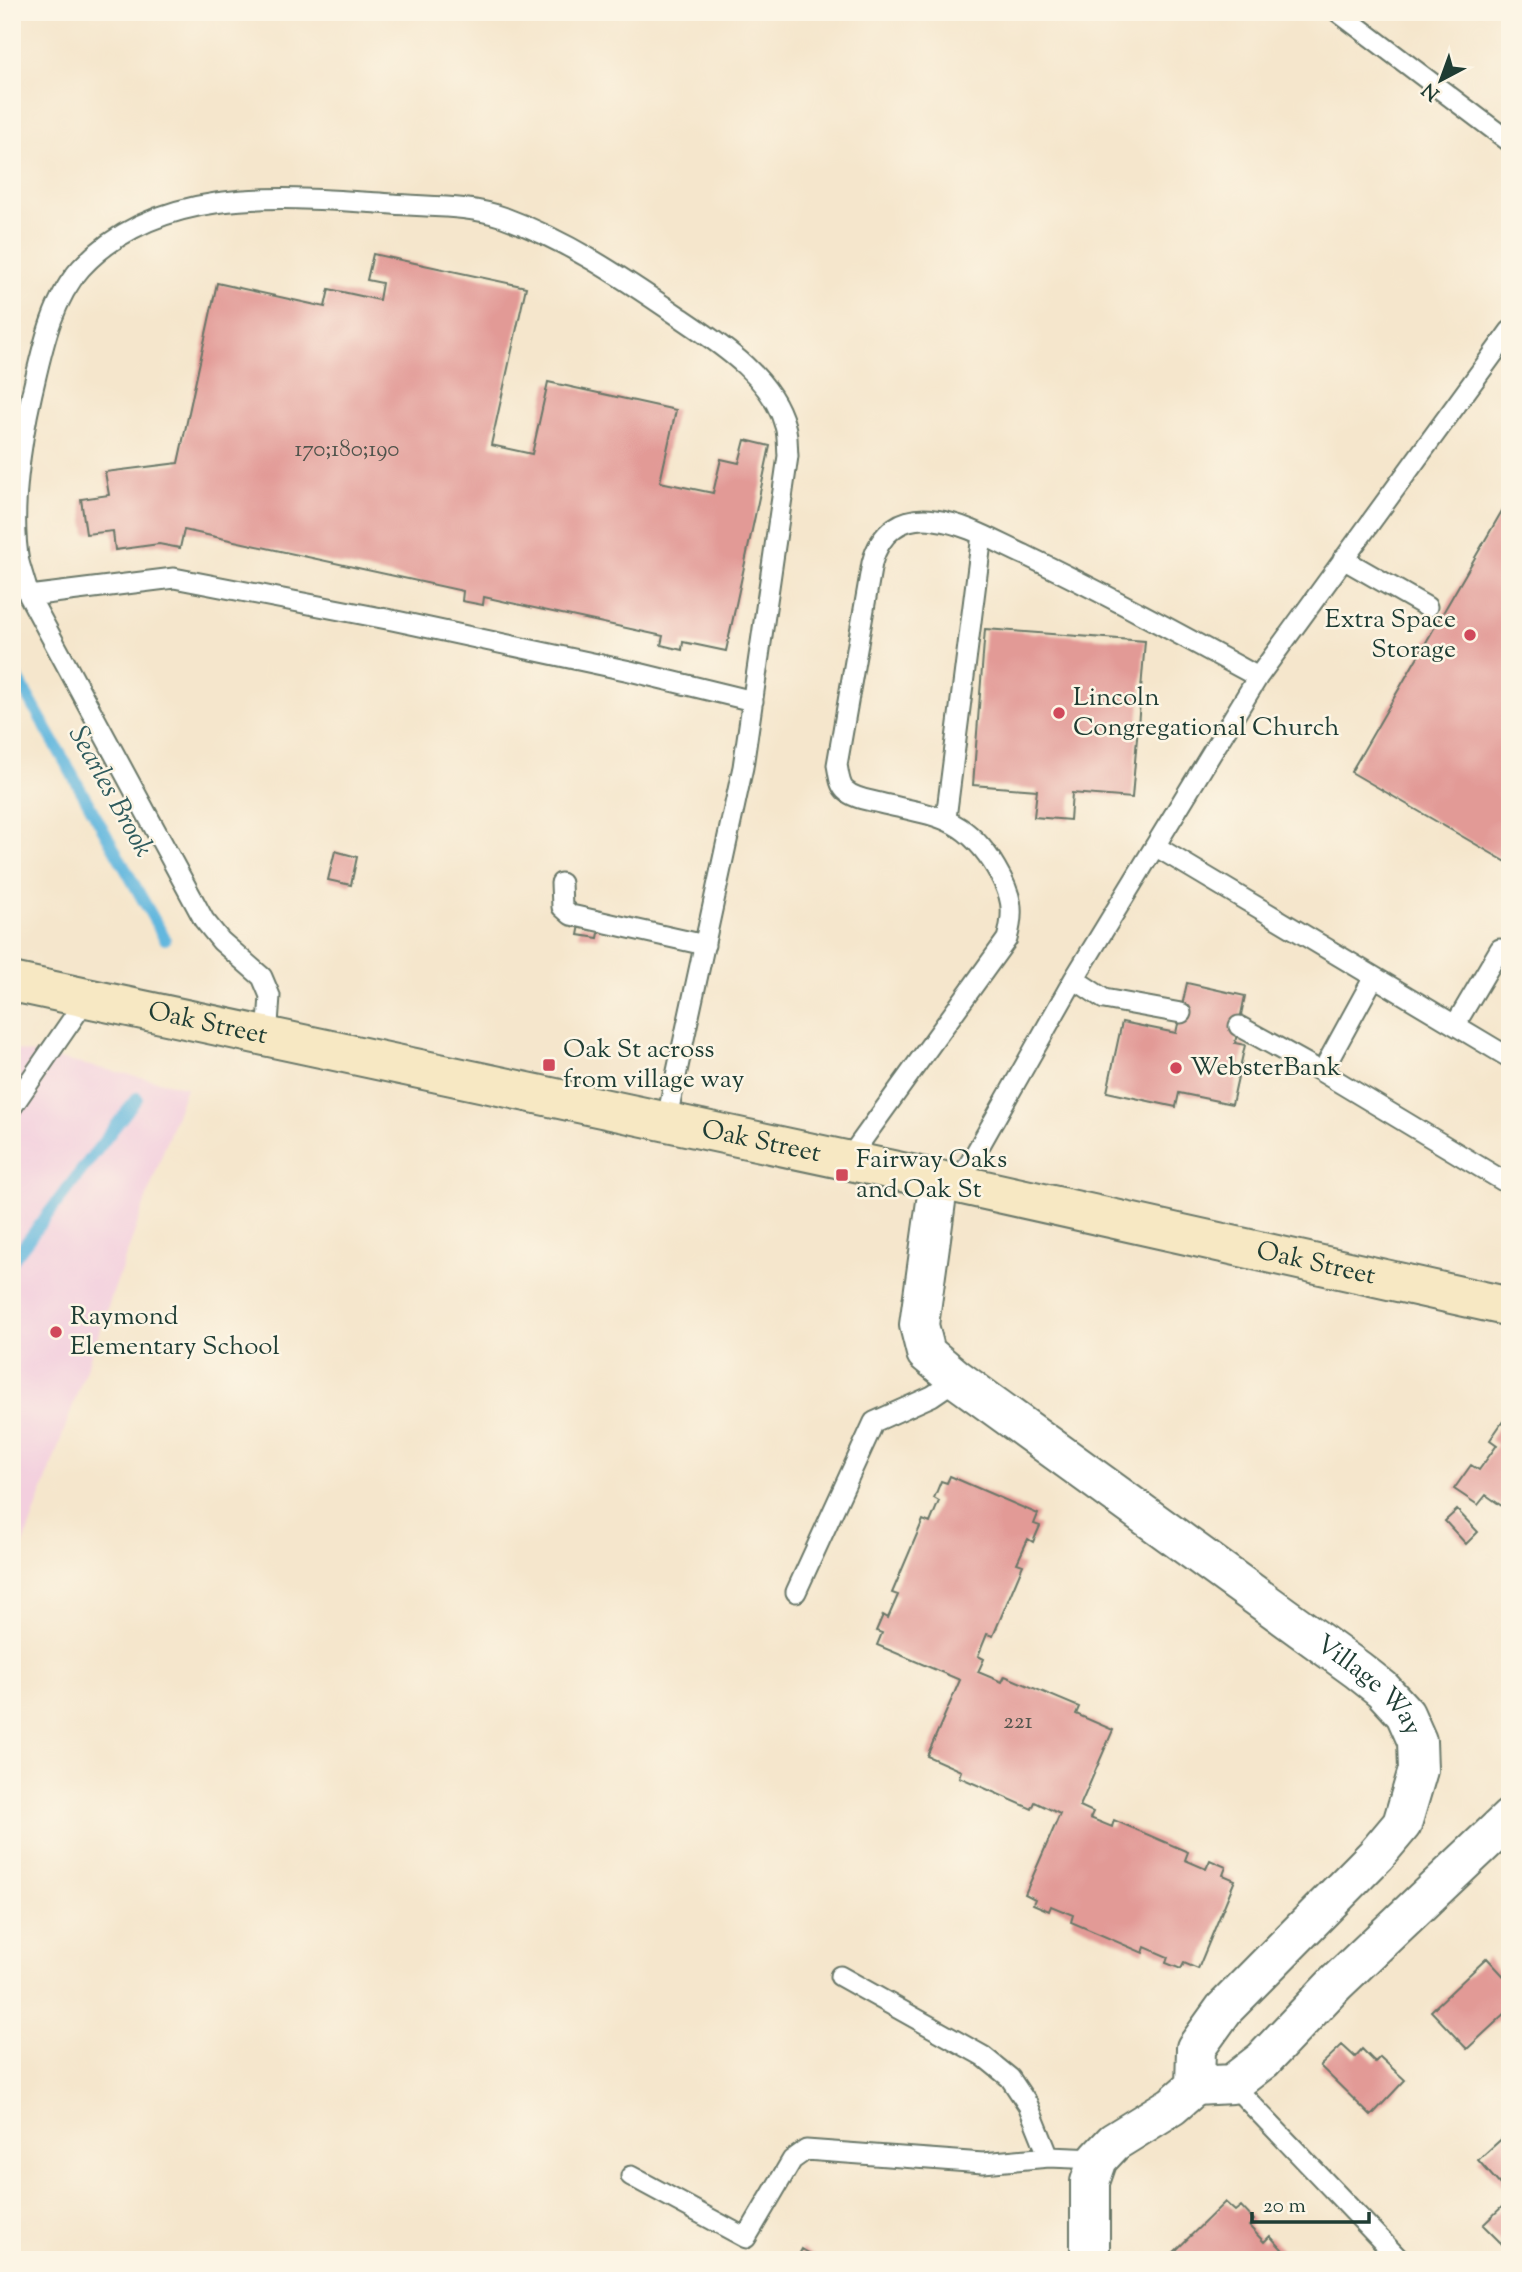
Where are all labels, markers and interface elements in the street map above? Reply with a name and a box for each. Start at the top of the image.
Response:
north arrow [1406,46,1476,116]
text: N [1417,76,1446,106]
house number: 170;180;190 [294,434,400,467]
place label: Extra Space Storage [1325,602,1456,669]
marker: Extra Space Storage [1462,627,1478,643]
place label: Lincoln Congregational Church [1073,680,1340,747]
marker: Lincoln Congregational Church [1051,705,1067,721]
water label: Searles Brook [57,719,163,865]
street label: Oak Street [145,993,271,1055]
place label: Oak St across from village way [563,1032,744,1099]
place label: WebsterBank [1190,1050,1341,1087]
marker: Oak St across from village way [541,1057,557,1073]
marker: WebsterBank [1168,1060,1184,1076]
street label: Oak Street [698,1111,824,1173]
place label: Fairway Oaks and Oak St [856,1142,1007,1209]
marker: Fairway Oaks and Oak St [834,1167,850,1183]
street label: Oak Street [1253,1233,1379,1295]
place label: Raymond Elementary School [70,1299,280,1366]
marker: Raymond Elementary School [48,1324,64,1340]
street label: Village Way [1308,1626,1431,1742]
house number: 221 [1003,1706,1033,1739]
scale bar [1252,2181,1370,2225]
text: 20 m [1263,2192,1306,2222]

